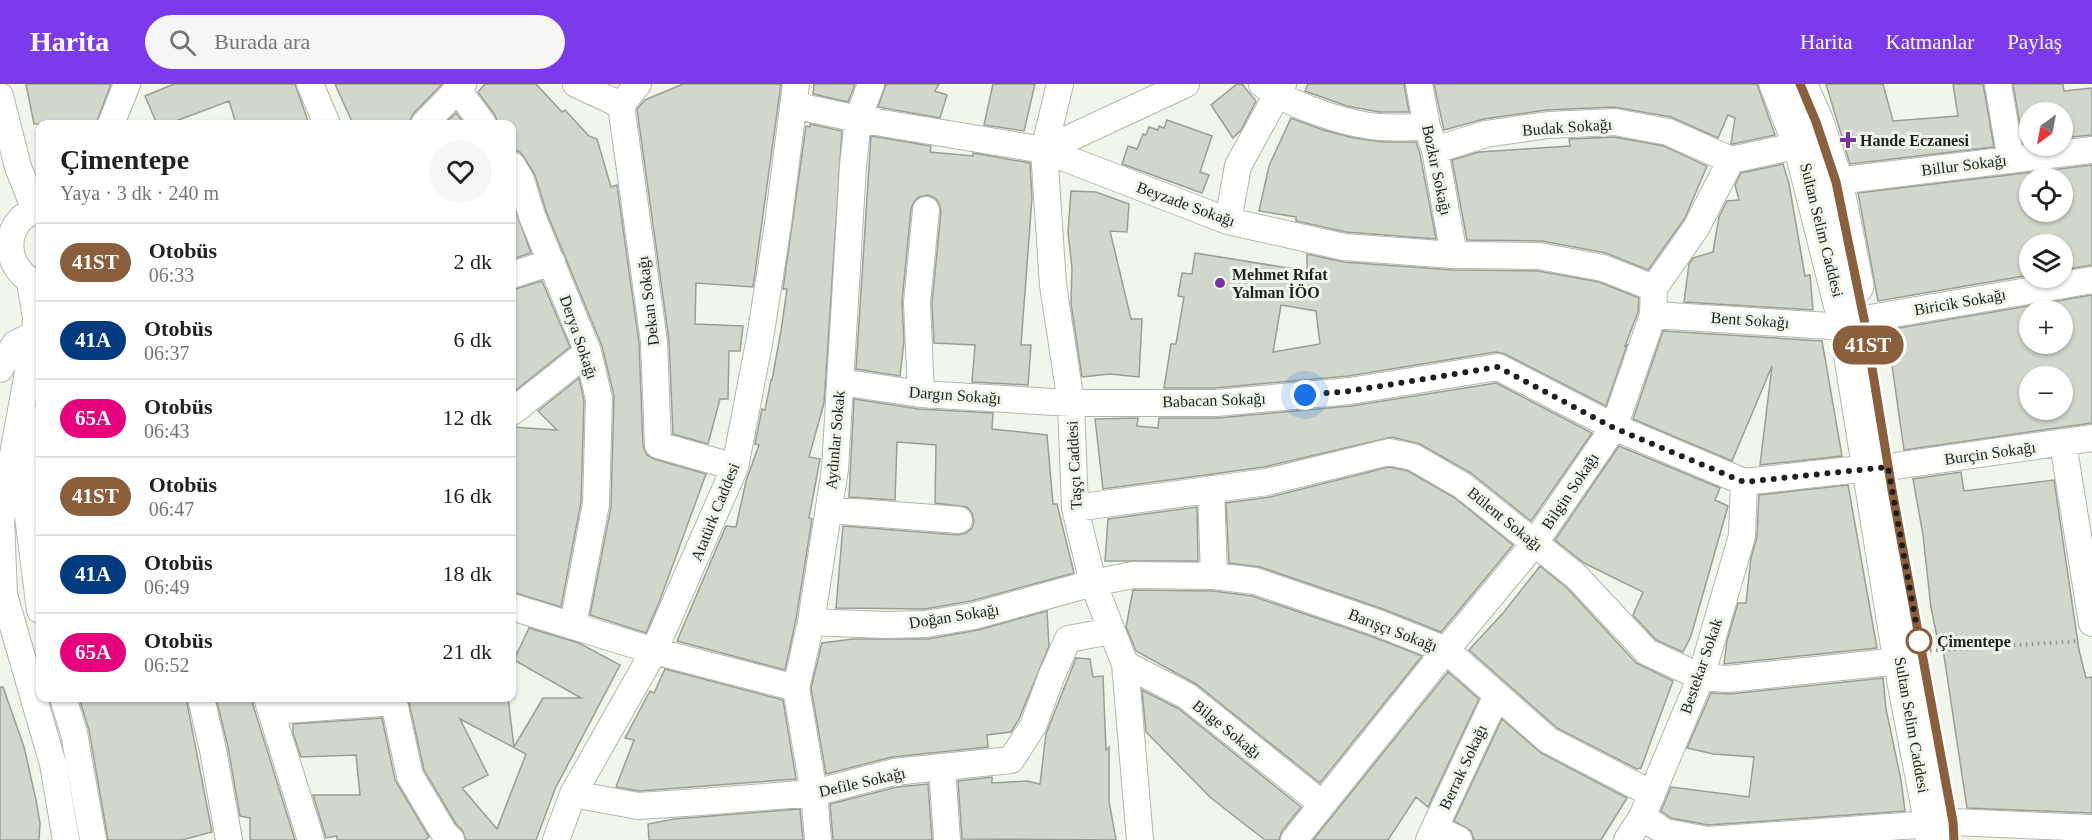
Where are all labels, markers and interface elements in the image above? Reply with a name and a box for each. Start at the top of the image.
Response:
search box [145,15,565,69]
text: Harita [30,26,109,57]
icon: search [166,26,199,59]
text: Burada ara [214,29,310,54]
text: Harita [1800,30,1853,54]
text: Katmanlar [1886,30,1974,54]
text: Paylaş [2007,30,2062,54]
north arrow [2019,102,2073,156]
map controls [2019,102,2073,420]
street label: Budak Sokağı [1521,115,1613,140]
street label: Bozkır Sokağı [1418,123,1455,218]
place label: Hande Eczanesi [1860,132,1969,149]
marker: Hande Eczanesi [1841,133,1855,147]
button: heart [429,140,492,203]
text: Çimentepe [60,144,189,175]
street label: Billur Sokağı [1920,151,2008,180]
street label: Sultan Selim Caddesi [1797,161,1847,299]
button: locate [2019,168,2073,222]
street label: Beyzade Sokağı [1134,178,1238,231]
text: Yaya · 3 dk · 240 m [60,182,219,204]
button: layers [2019,234,2073,288]
text: Otobüs [149,238,217,263]
text: 2 dk [454,249,492,274]
text: 41ST [72,250,119,274]
street label: Dekan Sokağı [634,255,663,347]
text: 06:33 [149,264,194,286]
place label: Mehmet Rıfat Yalman İÖO [1232,266,1328,301]
marker: Mehmet Rıfat Yalman İÖO [1213,276,1227,290]
street label: Biricik Sokağı [1913,285,2008,319]
street label: Derya Sokağı [556,293,601,382]
button: + [2019,300,2073,354]
street label: Bent Sokağı [1710,309,1790,332]
text: Otobüs [144,316,212,341]
line badge: 41ST [1826,326,1910,364]
text: 6 dk [454,327,492,352]
text: 41A [75,328,111,352]
text: 41ST [1845,333,1891,357]
text: 06:37 [144,342,190,364]
button: − [2019,366,2073,420]
your location [1290,380,1320,410]
street label: Dargın Sokağı [908,383,1002,408]
street label: Aydınlar Sokak [822,390,849,490]
street label: Babacan Sokağı [1162,390,1267,411]
text: Otobüs [144,394,212,419]
text: 12 dk [443,405,492,430]
text: 65A [75,406,111,430]
street label: Taşçı Caddesi [1063,419,1086,510]
text: 06:43 [144,420,190,442]
street label: Burçin Sokağı [1943,438,2037,469]
street label: Bilgin Sokağı [1538,449,1603,533]
street label: Atatürk Caddesi [688,460,743,564]
text: Otobüs [149,472,217,497]
text: 16 dk [443,483,492,508]
text: 41ST [72,484,119,508]
street label: Bülent Sokağı [1464,484,1546,555]
text: 06:47 [149,498,194,520]
text: Otobüs [144,550,212,575]
text: 18 dk [443,561,492,586]
text: 41A [75,562,111,586]
text: 06:49 [144,576,190,598]
street label: Doğan Sokağı [908,600,1001,633]
street label: Barışçı Sokağı [1346,605,1440,656]
street label: Bestekar Sokak [1677,616,1725,716]
text: Otobüs [144,628,212,653]
marker: Çimentepe [1906,628,1932,654]
place label: Çimentepe [1937,633,2011,651]
text: 21 dk [443,639,492,664]
text: 65A [75,640,111,664]
text: 06:52 [144,654,190,676]
street label: Sultan Selim Caddesi [1892,656,1932,795]
street label: Bilge Sokağı [1189,696,1265,763]
street label: Berrak Sokağı [1436,721,1491,813]
street label: Defile Sokağı [817,764,908,801]

